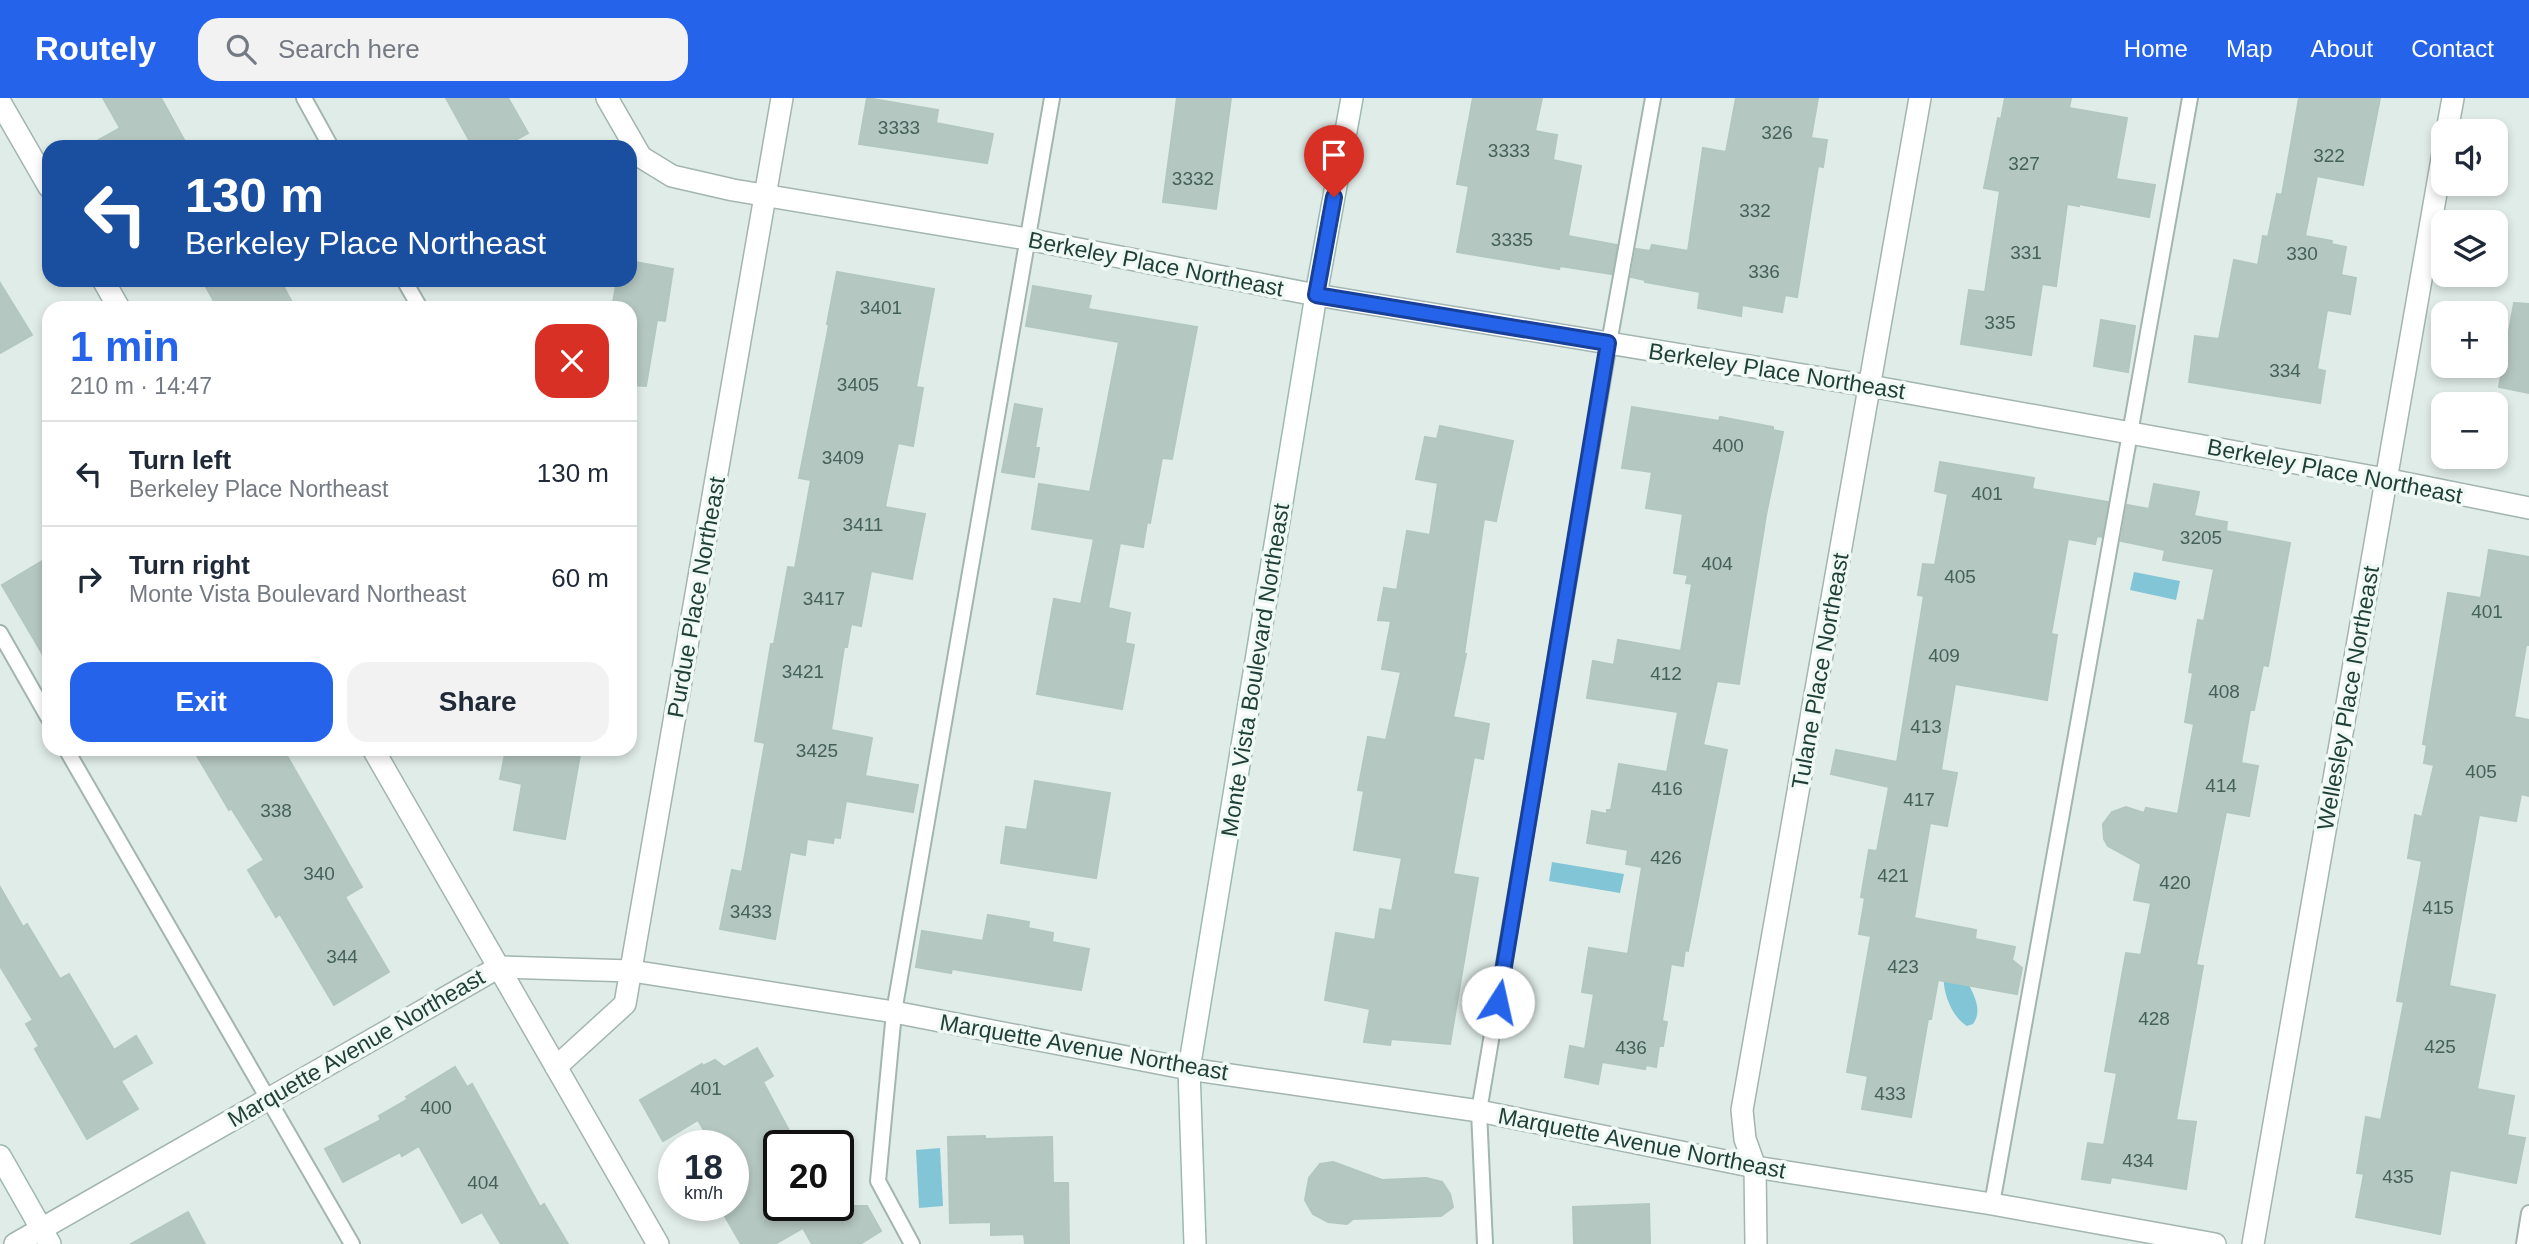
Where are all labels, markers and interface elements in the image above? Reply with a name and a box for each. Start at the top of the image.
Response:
search box [198,18,688,81]
text: Routely [35,30,156,67]
icon: search [222,30,260,68]
text: Search here [278,34,420,64]
text: Home [2124,35,2188,62]
text: Map [2226,35,2273,62]
text: About [2311,35,2373,62]
text: Contact [2411,35,2494,62]
house number: 3333 [878,117,920,138]
map controls [2431,119,2508,469]
button: sound [2431,119,2508,196]
house number: 326 [1761,122,1793,143]
pin [1304,125,1364,197]
icon: arrive [1315,136,1353,174]
house number: 3333 [1488,140,1530,161]
house number: 322 [2313,145,2345,166]
house number: 327 [2008,153,2040,174]
icon: left [70,168,161,259]
text: 130 m [185,168,324,222]
house number: 3332 [1172,168,1214,189]
house number: 332 [1739,200,1771,221]
button: layers [2431,210,2508,287]
text: Berkeley Place Northeast [185,225,546,261]
street label: Berkeley Place Northeast [1026,226,1286,302]
house number: 3335 [1491,229,1533,250]
house number: 331 [2010,242,2042,263]
house number: 330 [2286,243,2318,264]
house number: 336 [1748,261,1780,282]
house number: 3401 [860,297,902,318]
button: + [2431,301,2508,378]
house number: 335 [1984,312,2016,333]
text: 1 min [70,323,180,370]
button: close [535,324,609,398]
street label: Berkeley Place Northeast [1647,338,1908,404]
house number: 334 [2269,360,2301,381]
text: 210 m · 14:47 [70,373,212,399]
house number: 3405 [837,374,879,395]
button: − [2431,392,2508,469]
street label: Berkeley Place Northeast [2205,433,2465,509]
house number: 400 [1712,435,1744,456]
text: Turn left [129,445,231,475]
house number: 3409 [822,447,864,468]
icon: left [70,455,108,493]
text: 130 m [537,458,609,488]
street label: Purdue Place Northeast [662,474,730,720]
text: Berkeley Place Northeast [129,476,389,502]
house number: 401 [1971,483,2003,504]
street label: Monte Vista Boulevard Northeast [1216,501,1294,839]
house number: 3411 [843,514,883,535]
house number: 3205 [2180,527,2222,548]
text: Turn right [129,550,250,580]
street label: Tulane Place Northeast [1786,550,1854,791]
house number: 404 [1701,553,1733,574]
icon: right [70,560,108,598]
text: 60 m [551,563,609,593]
street label: Wellesley Place Northeast [2312,563,2384,832]
house number: 405 [1944,566,1976,587]
text: Monte Vista Boulevard Northeast [129,581,466,607]
house number: 3417 [803,588,845,609]
house number: 401 [2471,601,2503,622]
house number: 409 [1928,645,1960,666]
house number: 3421 [782,661,824,682]
button: Exit [70,662,333,742]
button: Share [347,662,609,742]
house number: 412 [1650,663,1682,684]
house number: 408 [2208,681,2240,702]
house number: 413 [1910,716,1942,737]
house number: 3425 [796,740,838,761]
house number: 405 [2465,761,2497,782]
house number: 414 [2205,775,2237,796]
house number: 416 [1651,778,1683,799]
house number: 417 [1903,789,1935,810]
house number: 338 [260,800,292,821]
house number: 426 [1650,847,1682,868]
house number: 340 [303,863,335,884]
house number: 421 [1877,865,1909,886]
house number: 420 [2159,872,2191,893]
house number: 415 [2422,897,2454,918]
house number: 3433 [730,901,772,922]
house number: 344 [326,946,358,967]
house number: 423 [1887,956,1919,977]
street label: Marquette Avenue Northeast [223,963,490,1132]
position arrow [1461,965,1535,1039]
house number: 428 [2138,1008,2170,1029]
street label: Marquette Avenue Northeast [938,1009,1231,1085]
house number: 425 [2424,1036,2456,1057]
house number: 436 [1615,1037,1647,1058]
house number: 401 [690,1078,722,1099]
house number: 433 [1874,1083,1906,1104]
house number: 400 [420,1097,452,1118]
street label: Marquette Avenue Northeast [1496,1102,1789,1184]
speed limit sign: 20 [763,1130,854,1221]
text: 18 [684,1147,723,1186]
house number: 434 [2122,1150,2154,1171]
house number: 435 [2382,1166,2414,1187]
house number: 404 [467,1172,499,1193]
text: km/h [684,1183,723,1203]

